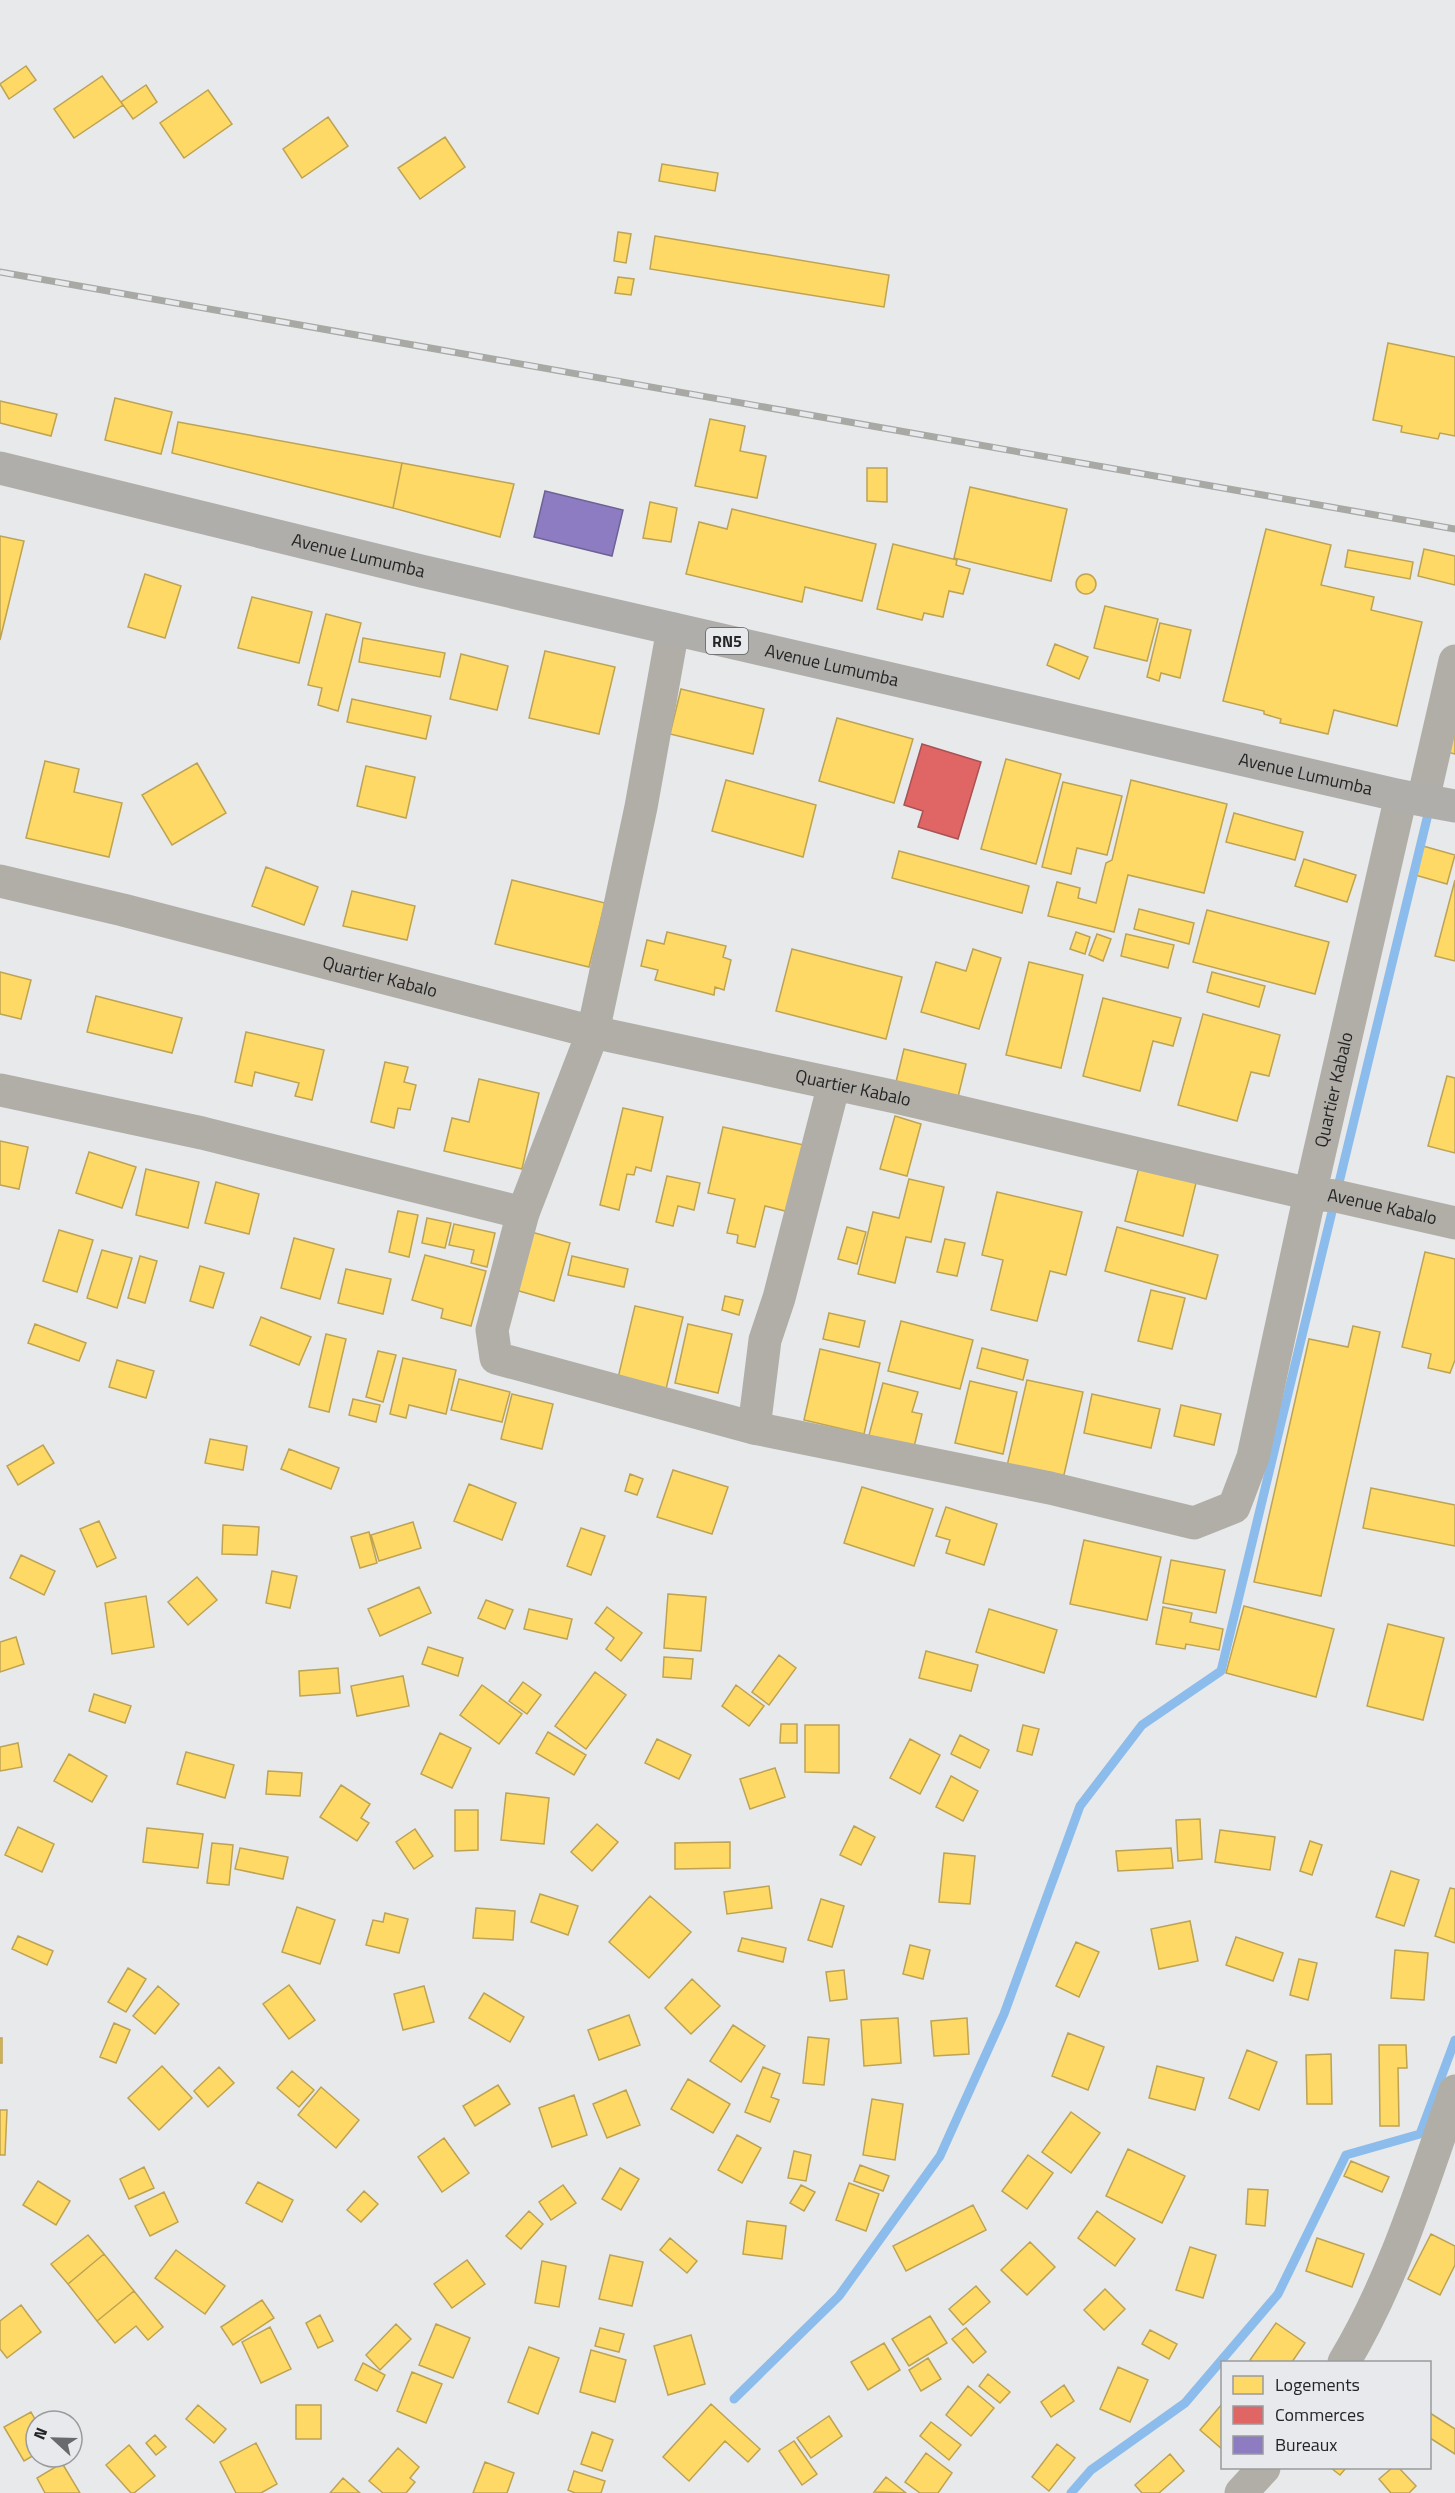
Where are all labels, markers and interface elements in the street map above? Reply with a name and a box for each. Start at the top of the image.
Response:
street label: Avenue Lumumba [289,526,428,585]
road number: RN5 [706,628,748,654]
street label: Avenue Lumumba [762,636,902,693]
street label: Avenue Lumumba [1236,745,1375,802]
street label: Quartier Kabalo [320,948,441,1004]
street label: Quartier Kabalo [1307,1029,1360,1150]
street label: Quartier Kabalo [793,1062,914,1113]
street label: Avenue Kabalo [1327,1181,1440,1232]
legend [1221,2361,1431,2469]
text: Logements [1275,2371,1360,2398]
text: Commerces [1275,2401,1365,2428]
north arrow [24,2409,84,2469]
text: N [27,2424,53,2443]
text: Bureaux [1275,2431,1338,2458]

